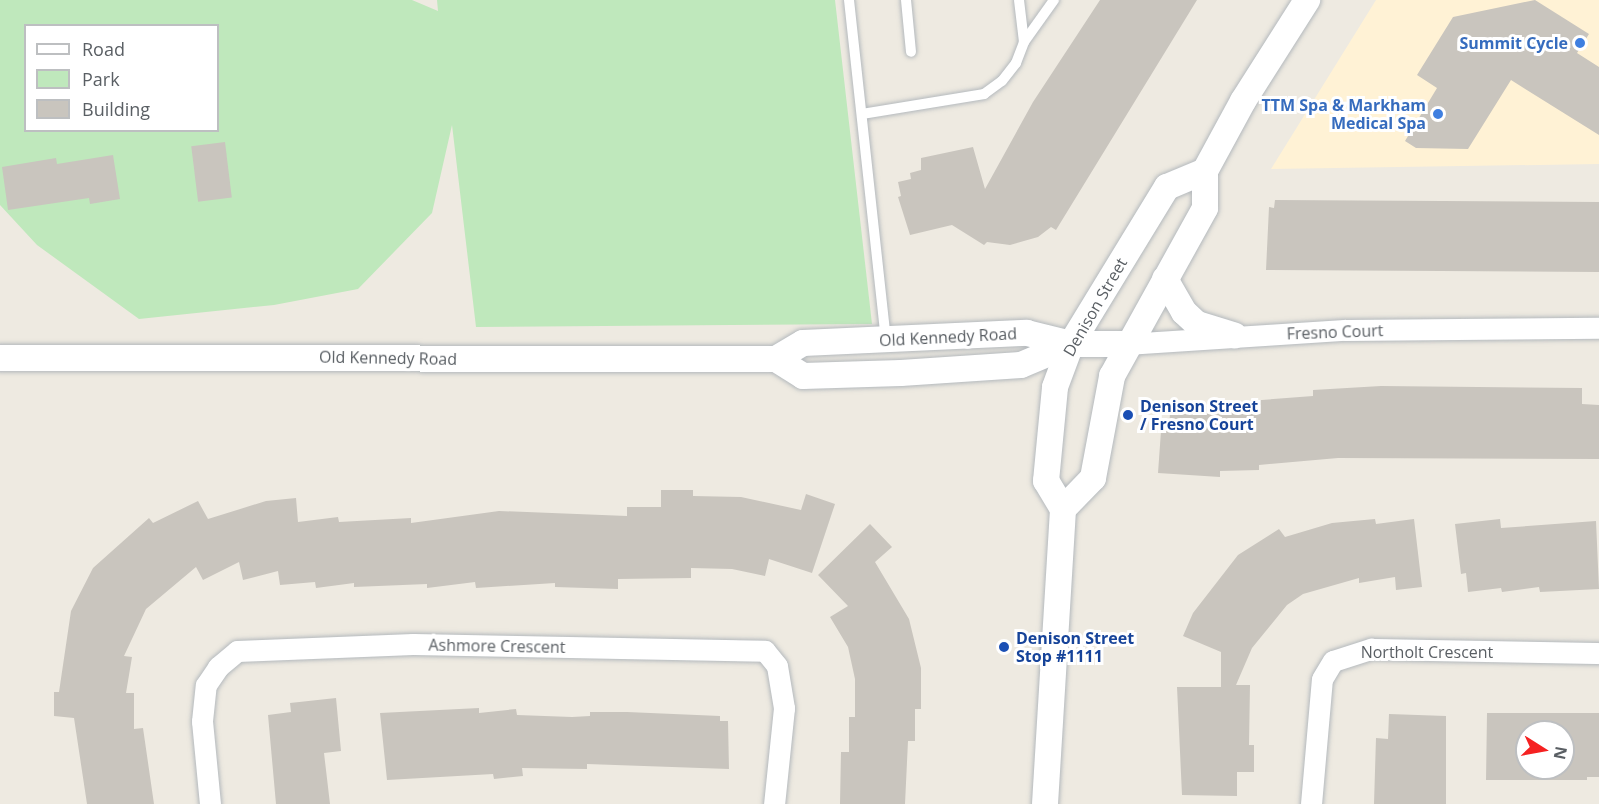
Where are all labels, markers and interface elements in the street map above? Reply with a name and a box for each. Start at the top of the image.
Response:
legend [24,24,219,132]
place label: Summit Cycle [1459,33,1568,53]
marker: Summit Cycle [1573,36,1587,50]
text: Road [82,37,125,61]
text: Park [82,67,120,91]
place label: TTM Spa & Markham Medical Spa [1261,95,1426,133]
text: Building [82,97,150,121]
marker: TTM Spa & Markham Medical Spa [1431,107,1445,121]
street label: Denison Street [1059,254,1131,360]
street label: Fresno Court [1286,321,1384,343]
street label: Old Kennedy Road [879,324,1017,350]
street label: Old Kennedy Road [319,347,457,369]
place label: Denison Street / Fresno Court [1140,396,1258,434]
marker: Denison Street / Fresno Court [1121,408,1135,422]
place label: Denison Street Stop #1111 [1016,628,1134,666]
street label: Ashmore Crescent [428,635,566,657]
marker: Denison Street Stop #1111 [997,640,1011,654]
street label: Northolt Crescent [1361,642,1493,662]
north arrow [1515,720,1575,780]
text: N [1549,745,1573,762]

